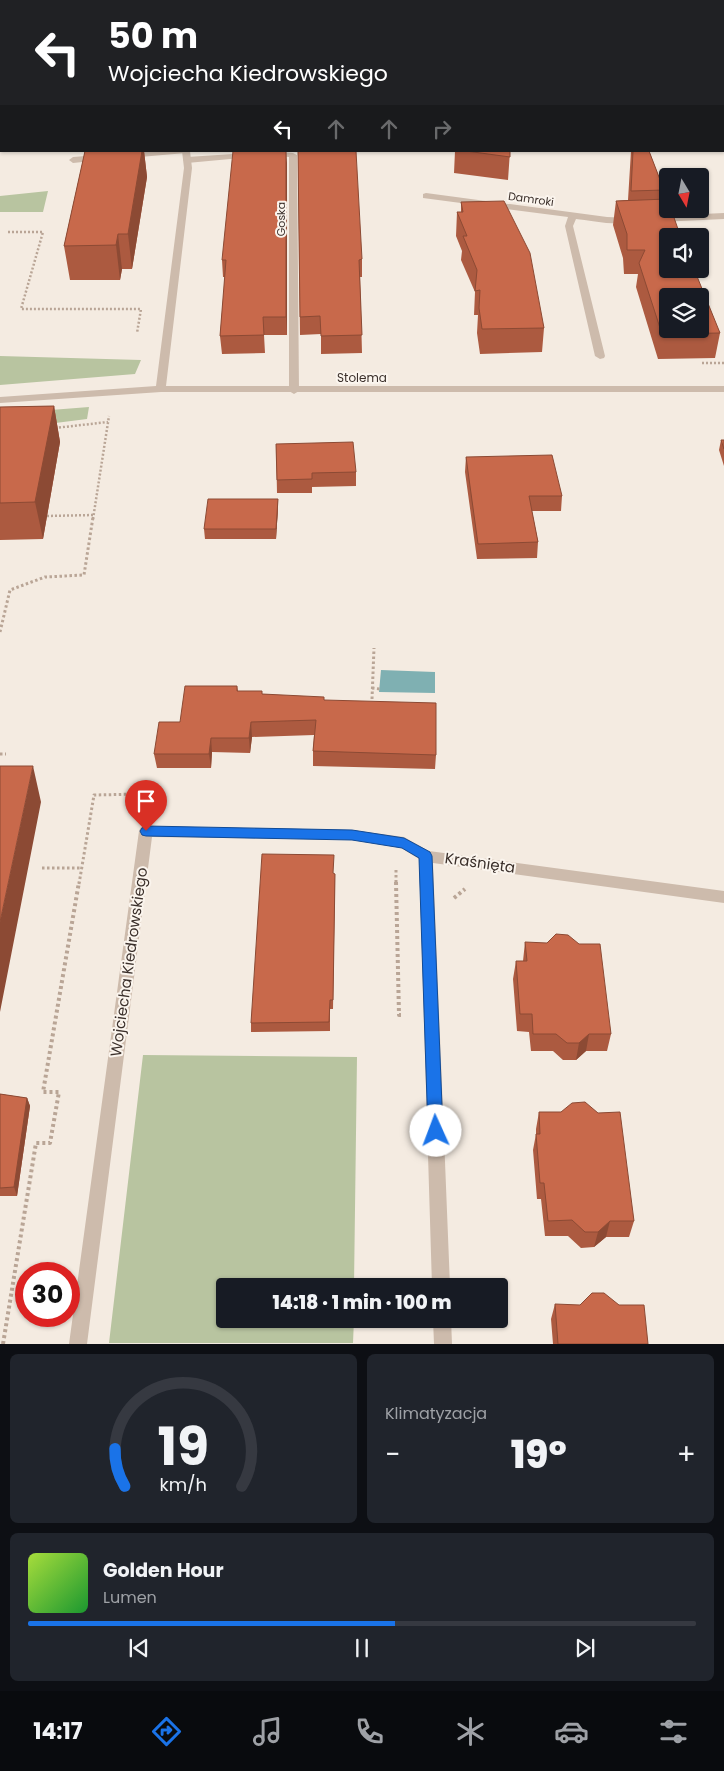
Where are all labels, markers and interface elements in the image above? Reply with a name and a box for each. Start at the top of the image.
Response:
text: 50 m [108,11,198,60]
icon: left [25,20,90,85]
text: Wojciecha Kiedrowskiego [108,58,388,89]
icon: left [269,115,297,143]
icon: ahead [322,115,350,143]
icon: ahead [375,115,403,143]
icon: right [428,115,456,143]
north arrow [659,168,709,218]
map controls [659,168,709,338]
street label: Damroki [507,188,555,210]
street label: Goska [273,202,289,236]
button: sound [659,228,709,278]
button: layers [659,288,709,338]
street label: Stolema [337,369,387,386]
pin [125,780,167,831]
icon: arrive [132,787,160,815]
street label: Kraśnięta [444,847,517,878]
street label: Wojciecha Kiedrowskiego [105,866,152,1058]
position arrow [409,1104,461,1156]
speed limit sign: 30 [15,1262,80,1327]
text: 14:18 · 1 min · 100 m [272,1289,452,1316]
text: Klimatyzacja [385,1402,487,1425]
text: 19 [158,1410,209,1483]
text: 19° [511,1428,567,1481]
text: − [385,1435,400,1474]
text: + [677,1435,696,1474]
text: km/h [160,1472,207,1497]
text: Golden Hour [103,1557,224,1584]
text: Lumen [103,1586,157,1609]
icon: previous [125,1634,153,1662]
icon: pause [348,1634,376,1662]
icon: next [571,1634,599,1662]
icon: directions [149,1714,184,1749]
icon: music [250,1714,285,1749]
icon: phone [352,1714,387,1749]
icon: climate [453,1714,488,1749]
icon: car [554,1714,589,1749]
icon: filters [656,1714,691,1749]
text: 14:17 [33,1716,83,1747]

